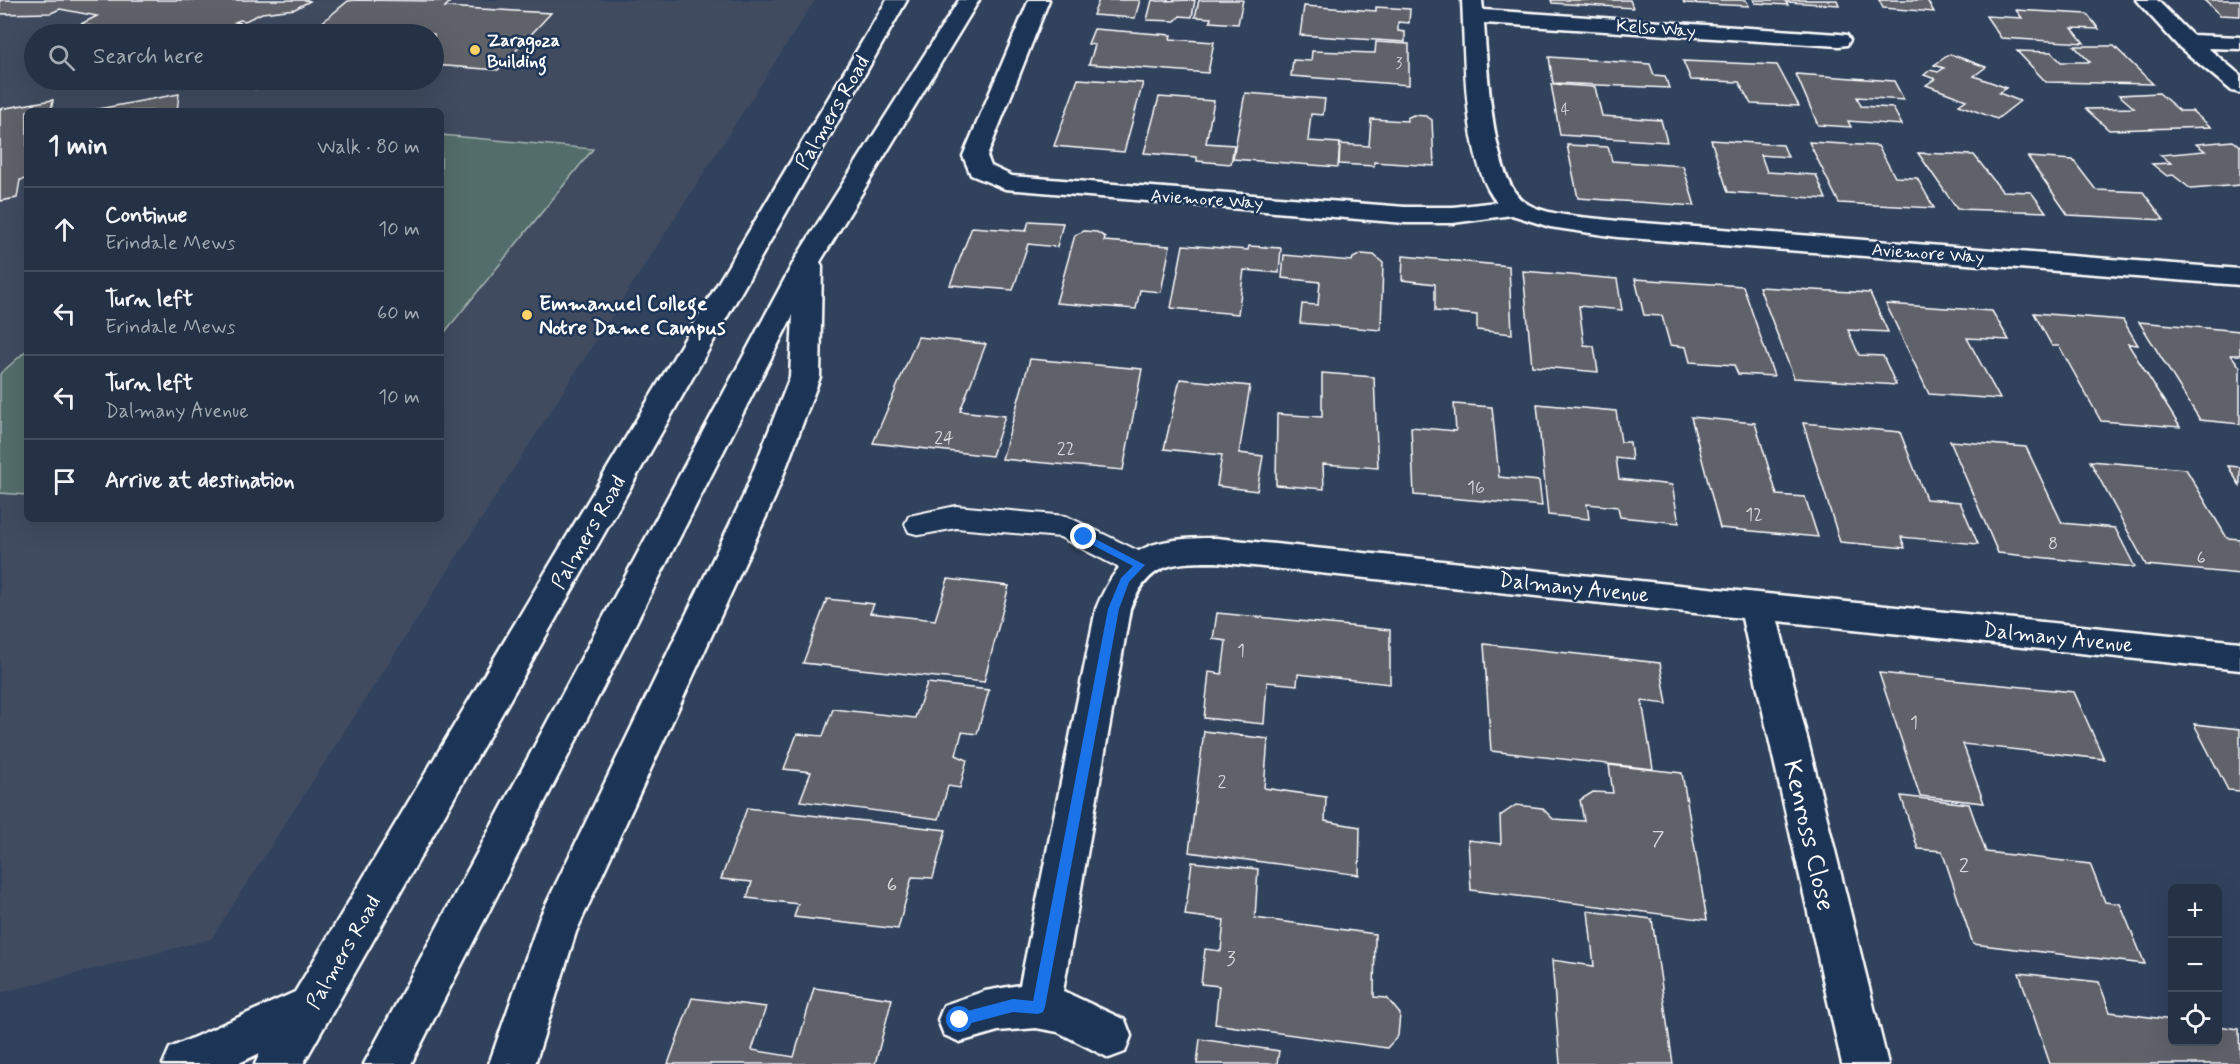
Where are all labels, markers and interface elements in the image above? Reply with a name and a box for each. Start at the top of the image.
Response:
street label: Kelso Way [1615,14,1697,44]
search box [24,24,444,90]
place label: Zaragoza Building [487,29,560,76]
icon: search [45,41,78,74]
text: Search here [93,43,204,71]
marker: Zaragoza Building [468,43,482,57]
street label: Palmers Road [789,50,877,175]
house number: 3 [1396,54,1403,74]
house number: 4 [1561,100,1570,120]
text: 1 min [48,130,108,164]
text: Walk · 80 m [317,134,420,161]
street label: Aviemore Way [1150,184,1264,216]
text: Continue [105,202,187,230]
icon: ahead [48,213,81,246]
text: 10 m [378,216,420,243]
text: Erindale Mews [105,230,235,257]
street label: Aviemore Way [1871,238,1985,270]
text: Turn left [105,286,193,314]
place label: Emmanuel College Notre Dame Campus [539,290,726,342]
icon: left [48,297,81,330]
text: 60 m [377,300,420,327]
marker: Emmanuel College Notre Dame Campus [520,308,534,322]
text: Erindale Mews [105,314,235,341]
text: Turn left [105,370,193,398]
icon: left [48,381,81,414]
text: 10 m [378,384,420,411]
text: Dalmany Avenue [105,398,249,425]
house number: 24 [934,426,954,450]
house number: 22 [1057,437,1075,461]
icon: arrive [48,465,81,498]
text: Arrive at destination [105,467,295,495]
street label: Palmers Road [545,470,633,595]
house number: 16 [1467,476,1485,500]
house number: 12 [1745,503,1763,527]
route end [1070,523,1096,549]
house number: 8 [2048,532,2058,556]
house number: 6 [2196,546,2206,570]
street label: Dalmany Avenue [1497,566,1650,610]
street label: Dalmany Avenue [1981,616,2134,660]
house number: 1 [1237,639,1245,663]
house number: 1 [1910,711,1918,735]
street label: Kenross Close [1774,756,1842,914]
house number: 2 [1218,770,1227,794]
house number: 7 [1652,825,1665,853]
house number: 2 [1959,852,1969,880]
house number: 6 [887,871,897,899]
map controls [2168,884,2222,1046]
button: + [2168,884,2222,938]
street label: Palmers Road [300,890,388,1015]
button: − [2168,938,2222,992]
house number: 3 [1226,945,1236,973]
button: locate [2168,992,2222,1046]
route start [946,1006,972,1032]

